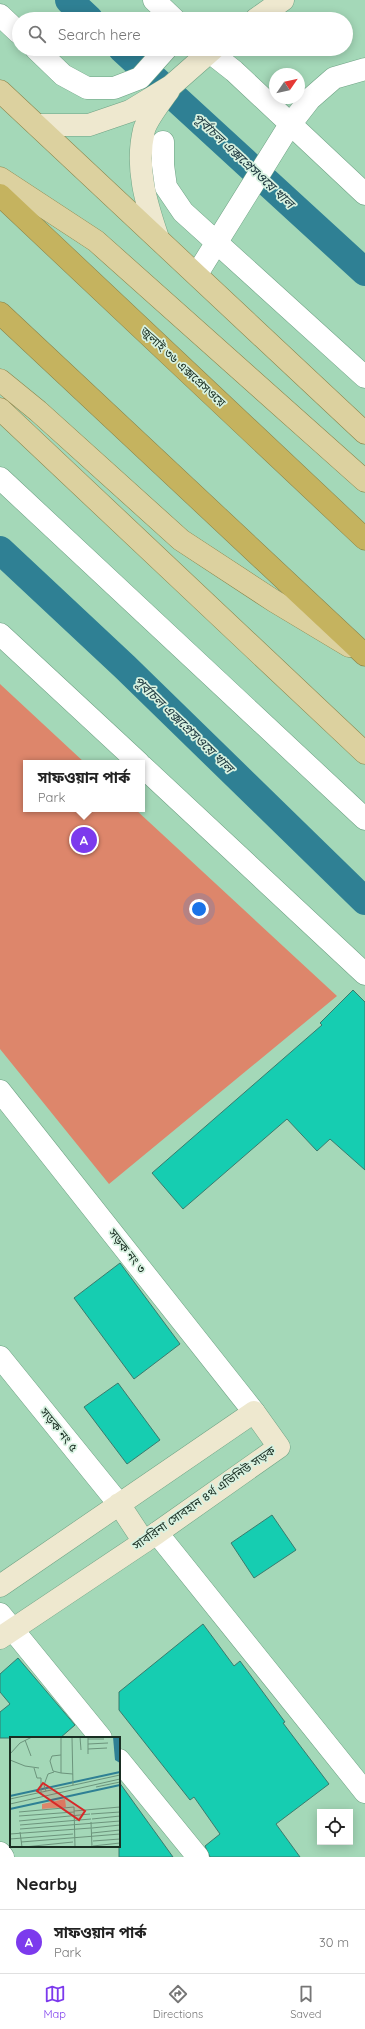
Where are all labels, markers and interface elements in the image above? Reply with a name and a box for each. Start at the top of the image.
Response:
search box [12,12,353,56]
icon: search [26,23,48,45]
text: Search here [58,25,141,44]
north arrow [269,68,305,104]
water label: পূর্বাচল এক্সপ্রেসওয়ে খাল [190,109,300,213]
street label: জুলাই ৩৬ এক্সপ্রেসওয়ে [137,323,229,410]
water label: পূর্বাচল এক্সপ্রেসওয়ে খাল [130,672,239,778]
popup [23,760,145,812]
text: সাফওয়ান পার্ক [38,768,130,787]
text: Park [38,789,65,805]
pin: A [71,825,97,855]
your location [189,899,209,919]
street label: সড়ক নং ৩ [105,1225,149,1276]
street label: সড়ক নং ৫ [37,1404,82,1455]
street label: সাবরিনা সোবহান ৪র্থ এভিনিউ সড়ক [129,1442,278,1553]
inset map [10,1737,120,1847]
map controls [317,1809,353,1845]
button: locate [317,1809,353,1845]
text: Nearby [16,1873,77,1894]
text: সাফওয়ান পার্ক [54,1923,146,1942]
text: A [25,1934,33,1950]
text: 30 m [319,1934,349,1950]
text: Park [54,1944,82,1960]
tab: Map [43,1983,66,2021]
tab: Directions [153,1983,203,2021]
tab: Saved [290,1983,322,2021]

